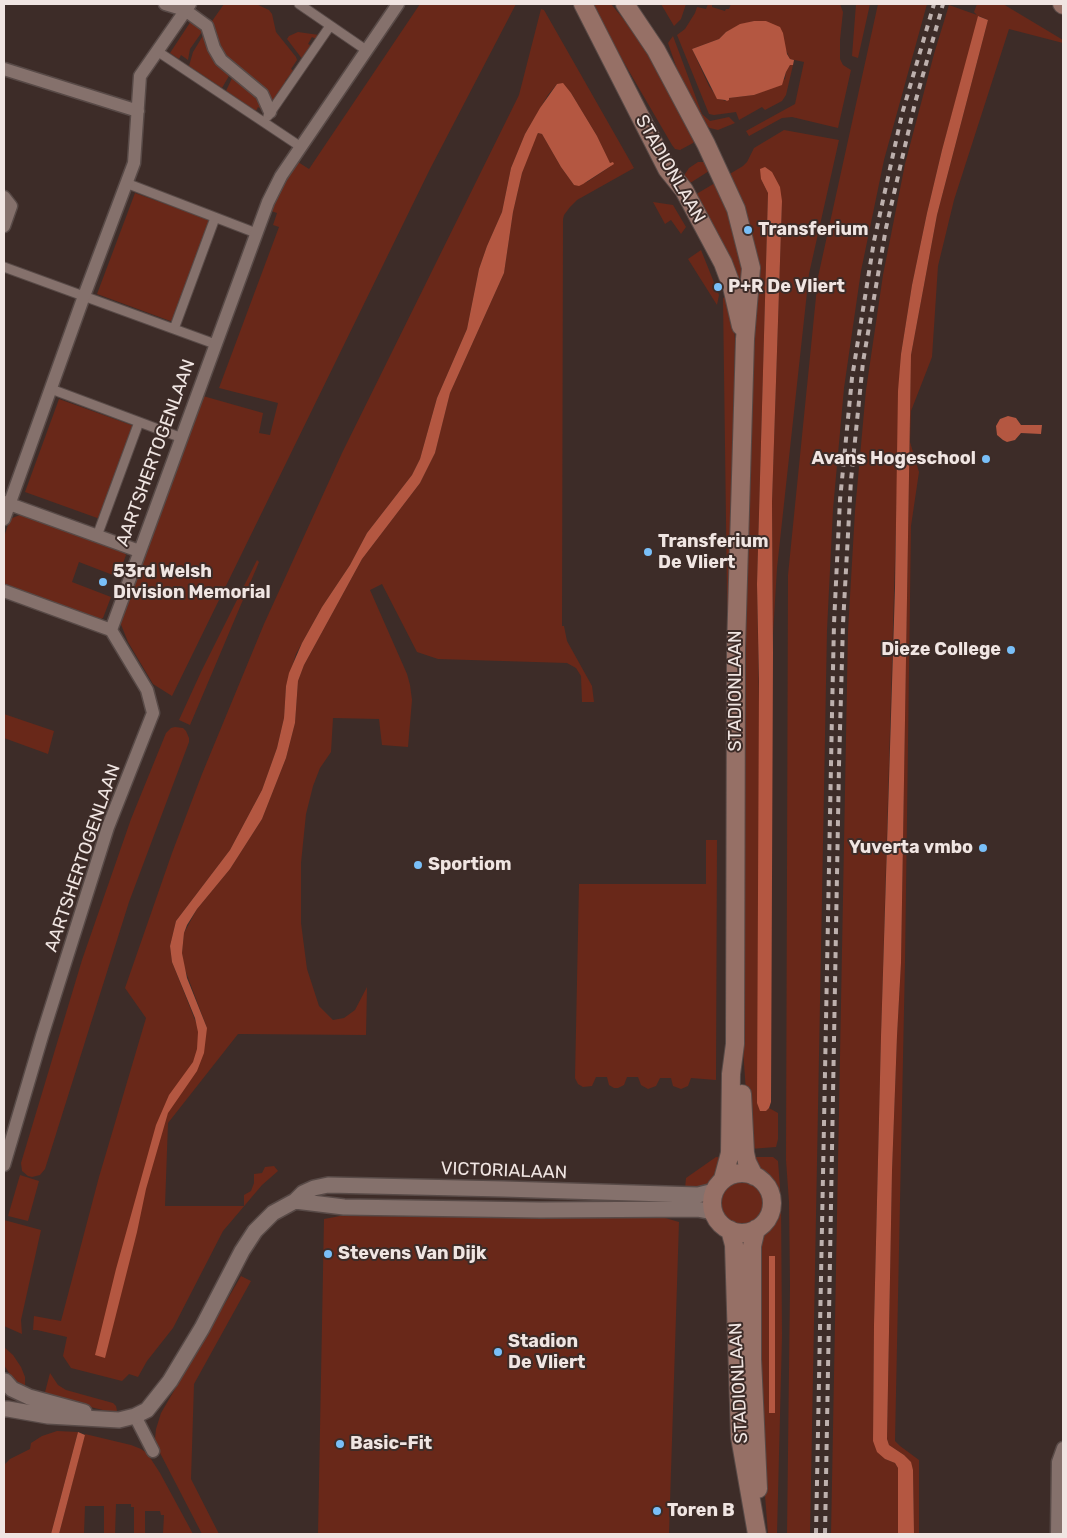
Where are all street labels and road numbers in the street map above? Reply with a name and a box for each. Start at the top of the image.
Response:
street label: STADIONLAAN [630,111,710,227]
street label: AARTSHERTOGENLAAN [112,357,200,549]
street label: STADIONLAAN [725,631,747,751]
street label: AARTSHERTOGENLAAN [41,761,125,955]
street label: VICTORIALAAN [440,1158,568,1184]
street label: STADIONLAAN [725,1322,753,1444]

